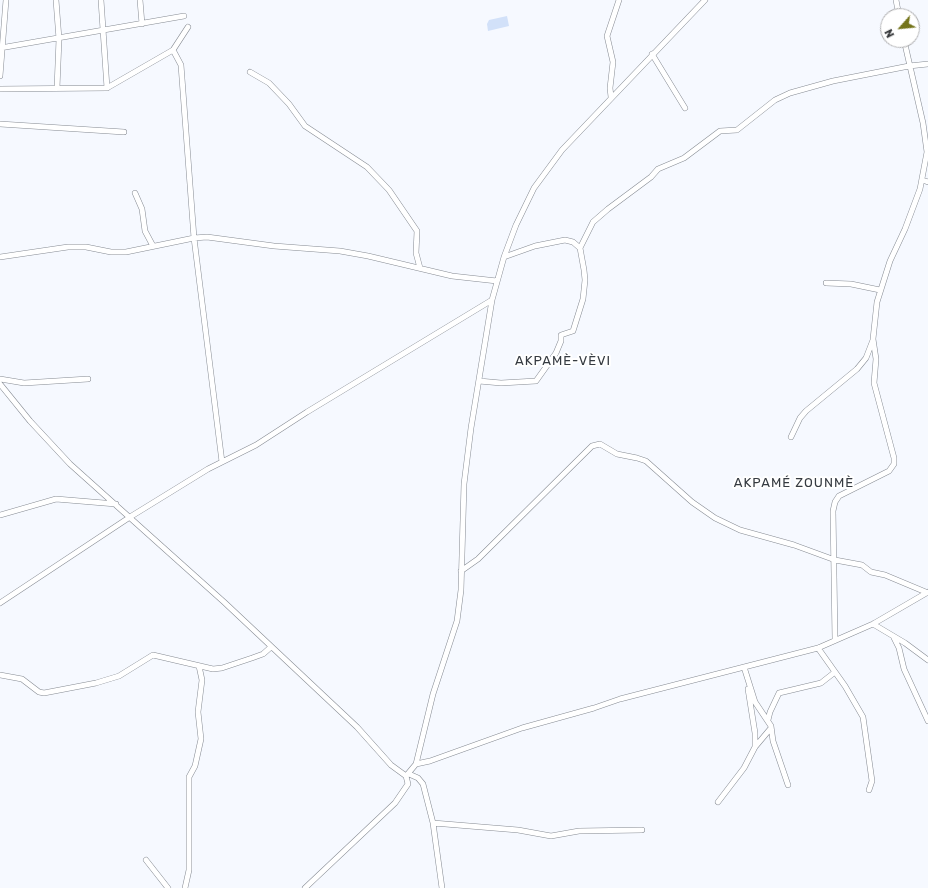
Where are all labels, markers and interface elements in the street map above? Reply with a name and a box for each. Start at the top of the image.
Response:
north arrow [880,8,920,48]
text: N [882,27,897,40]
district label: AKPAMÈ-VÈVI [515,353,611,369]
district label: AKPAMÉ ZOUNMÈ [734,475,854,491]

